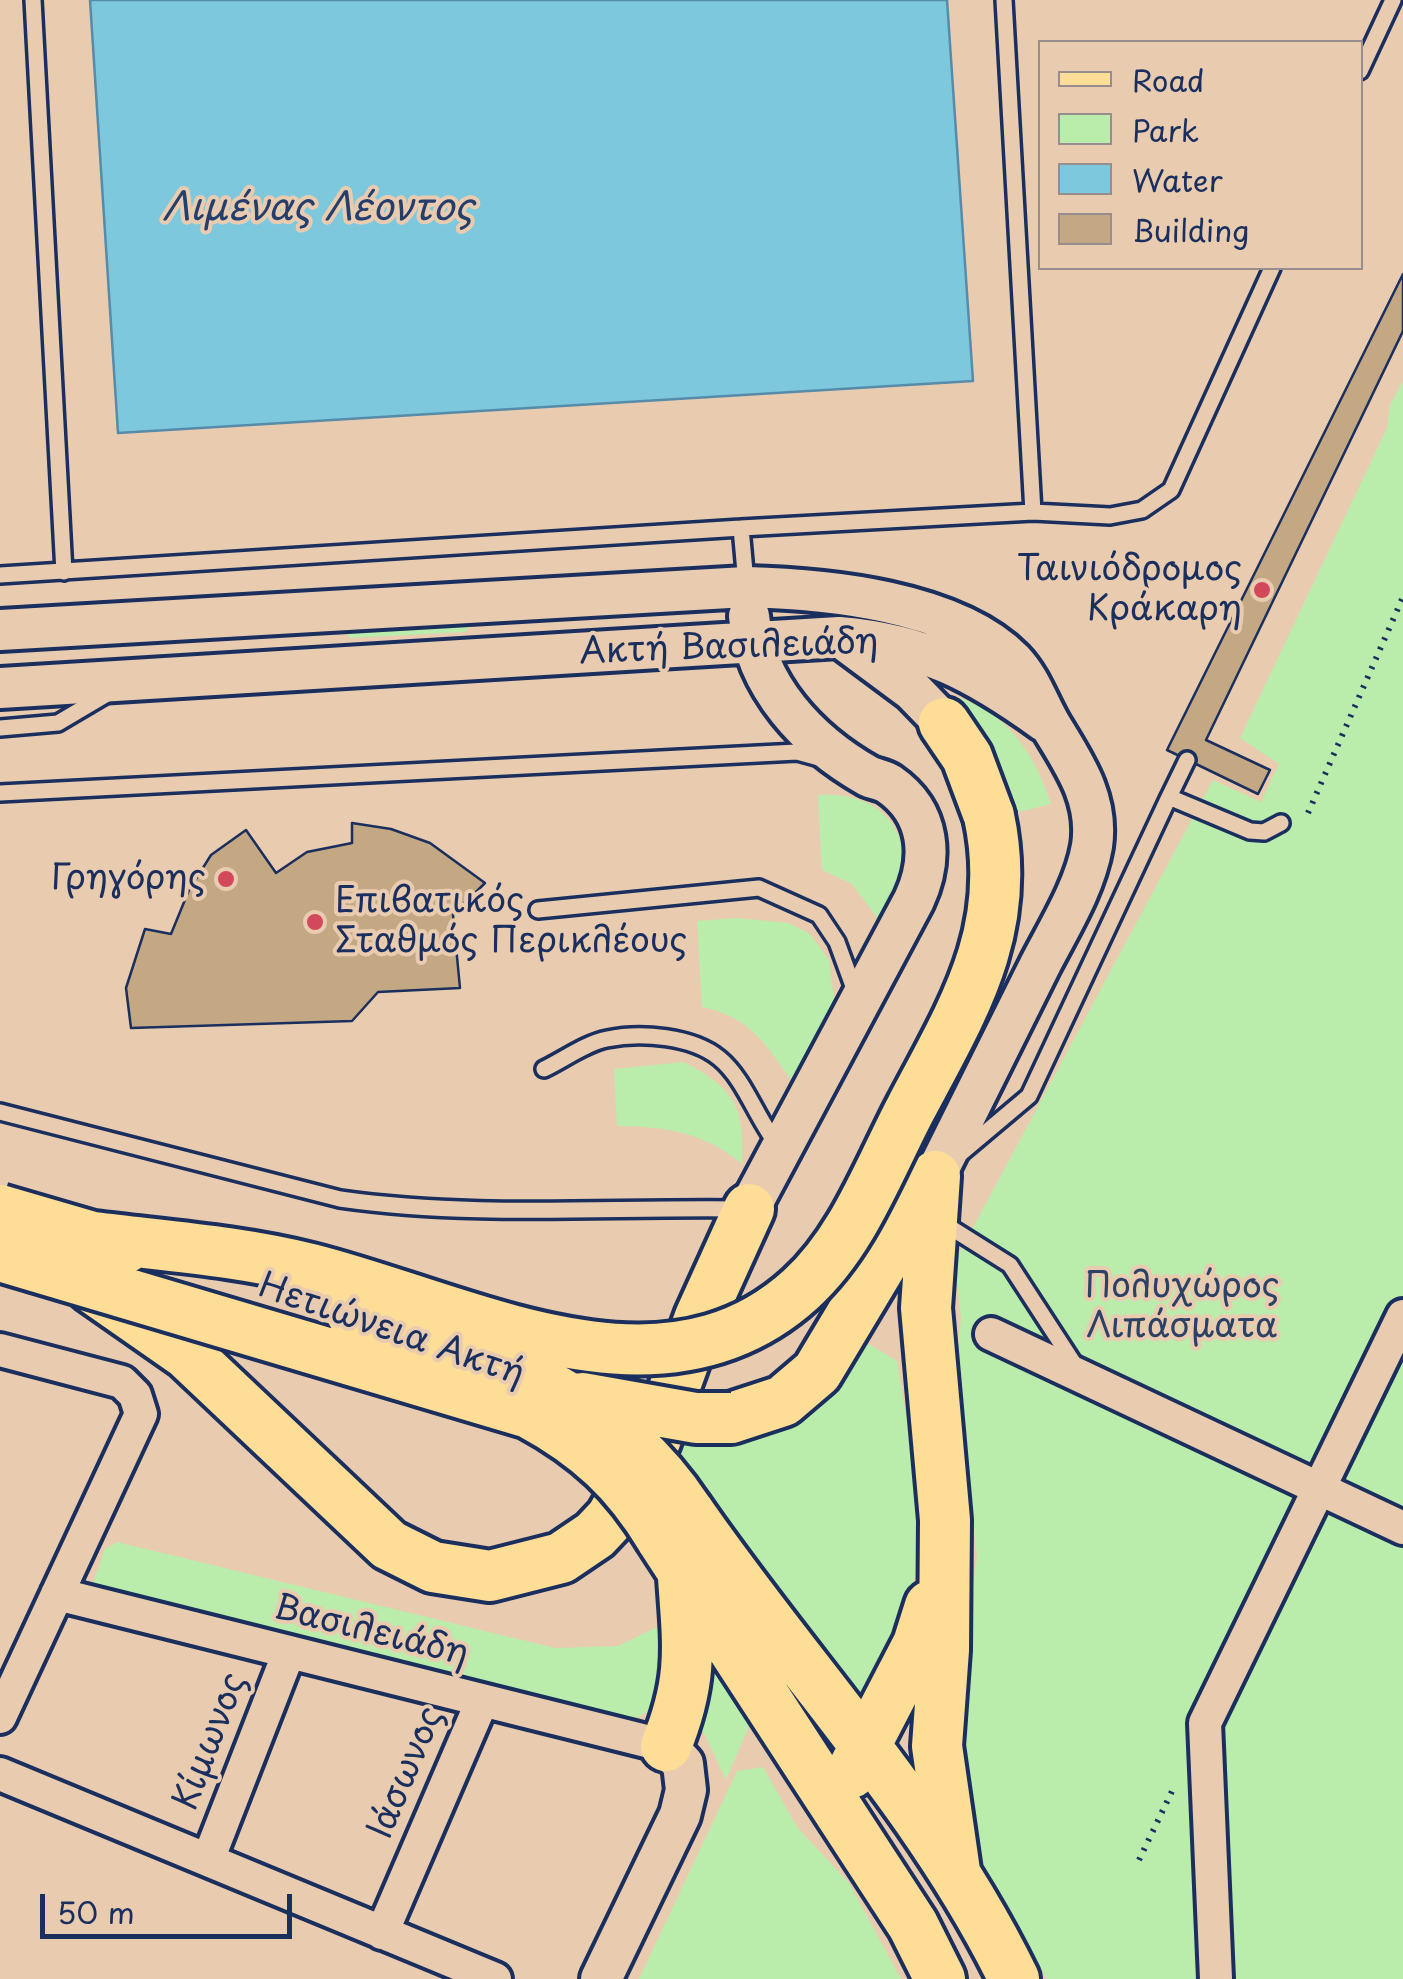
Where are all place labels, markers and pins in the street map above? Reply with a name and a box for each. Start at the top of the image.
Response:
place label: Ταινιόδρομος Κράκαρη [1017,549,1242,631]
marker: Ταινιόδρομος Κράκαρη [1251,579,1273,601]
place label: Γρηγόρης [51,858,206,900]
marker: Γρηγόρης [215,868,237,890]
place label: Επιβατικός Σταθμός Περικλέους [335,881,687,963]
marker: Επιβατικός Σταθμός Περικλέους [304,911,326,933]

